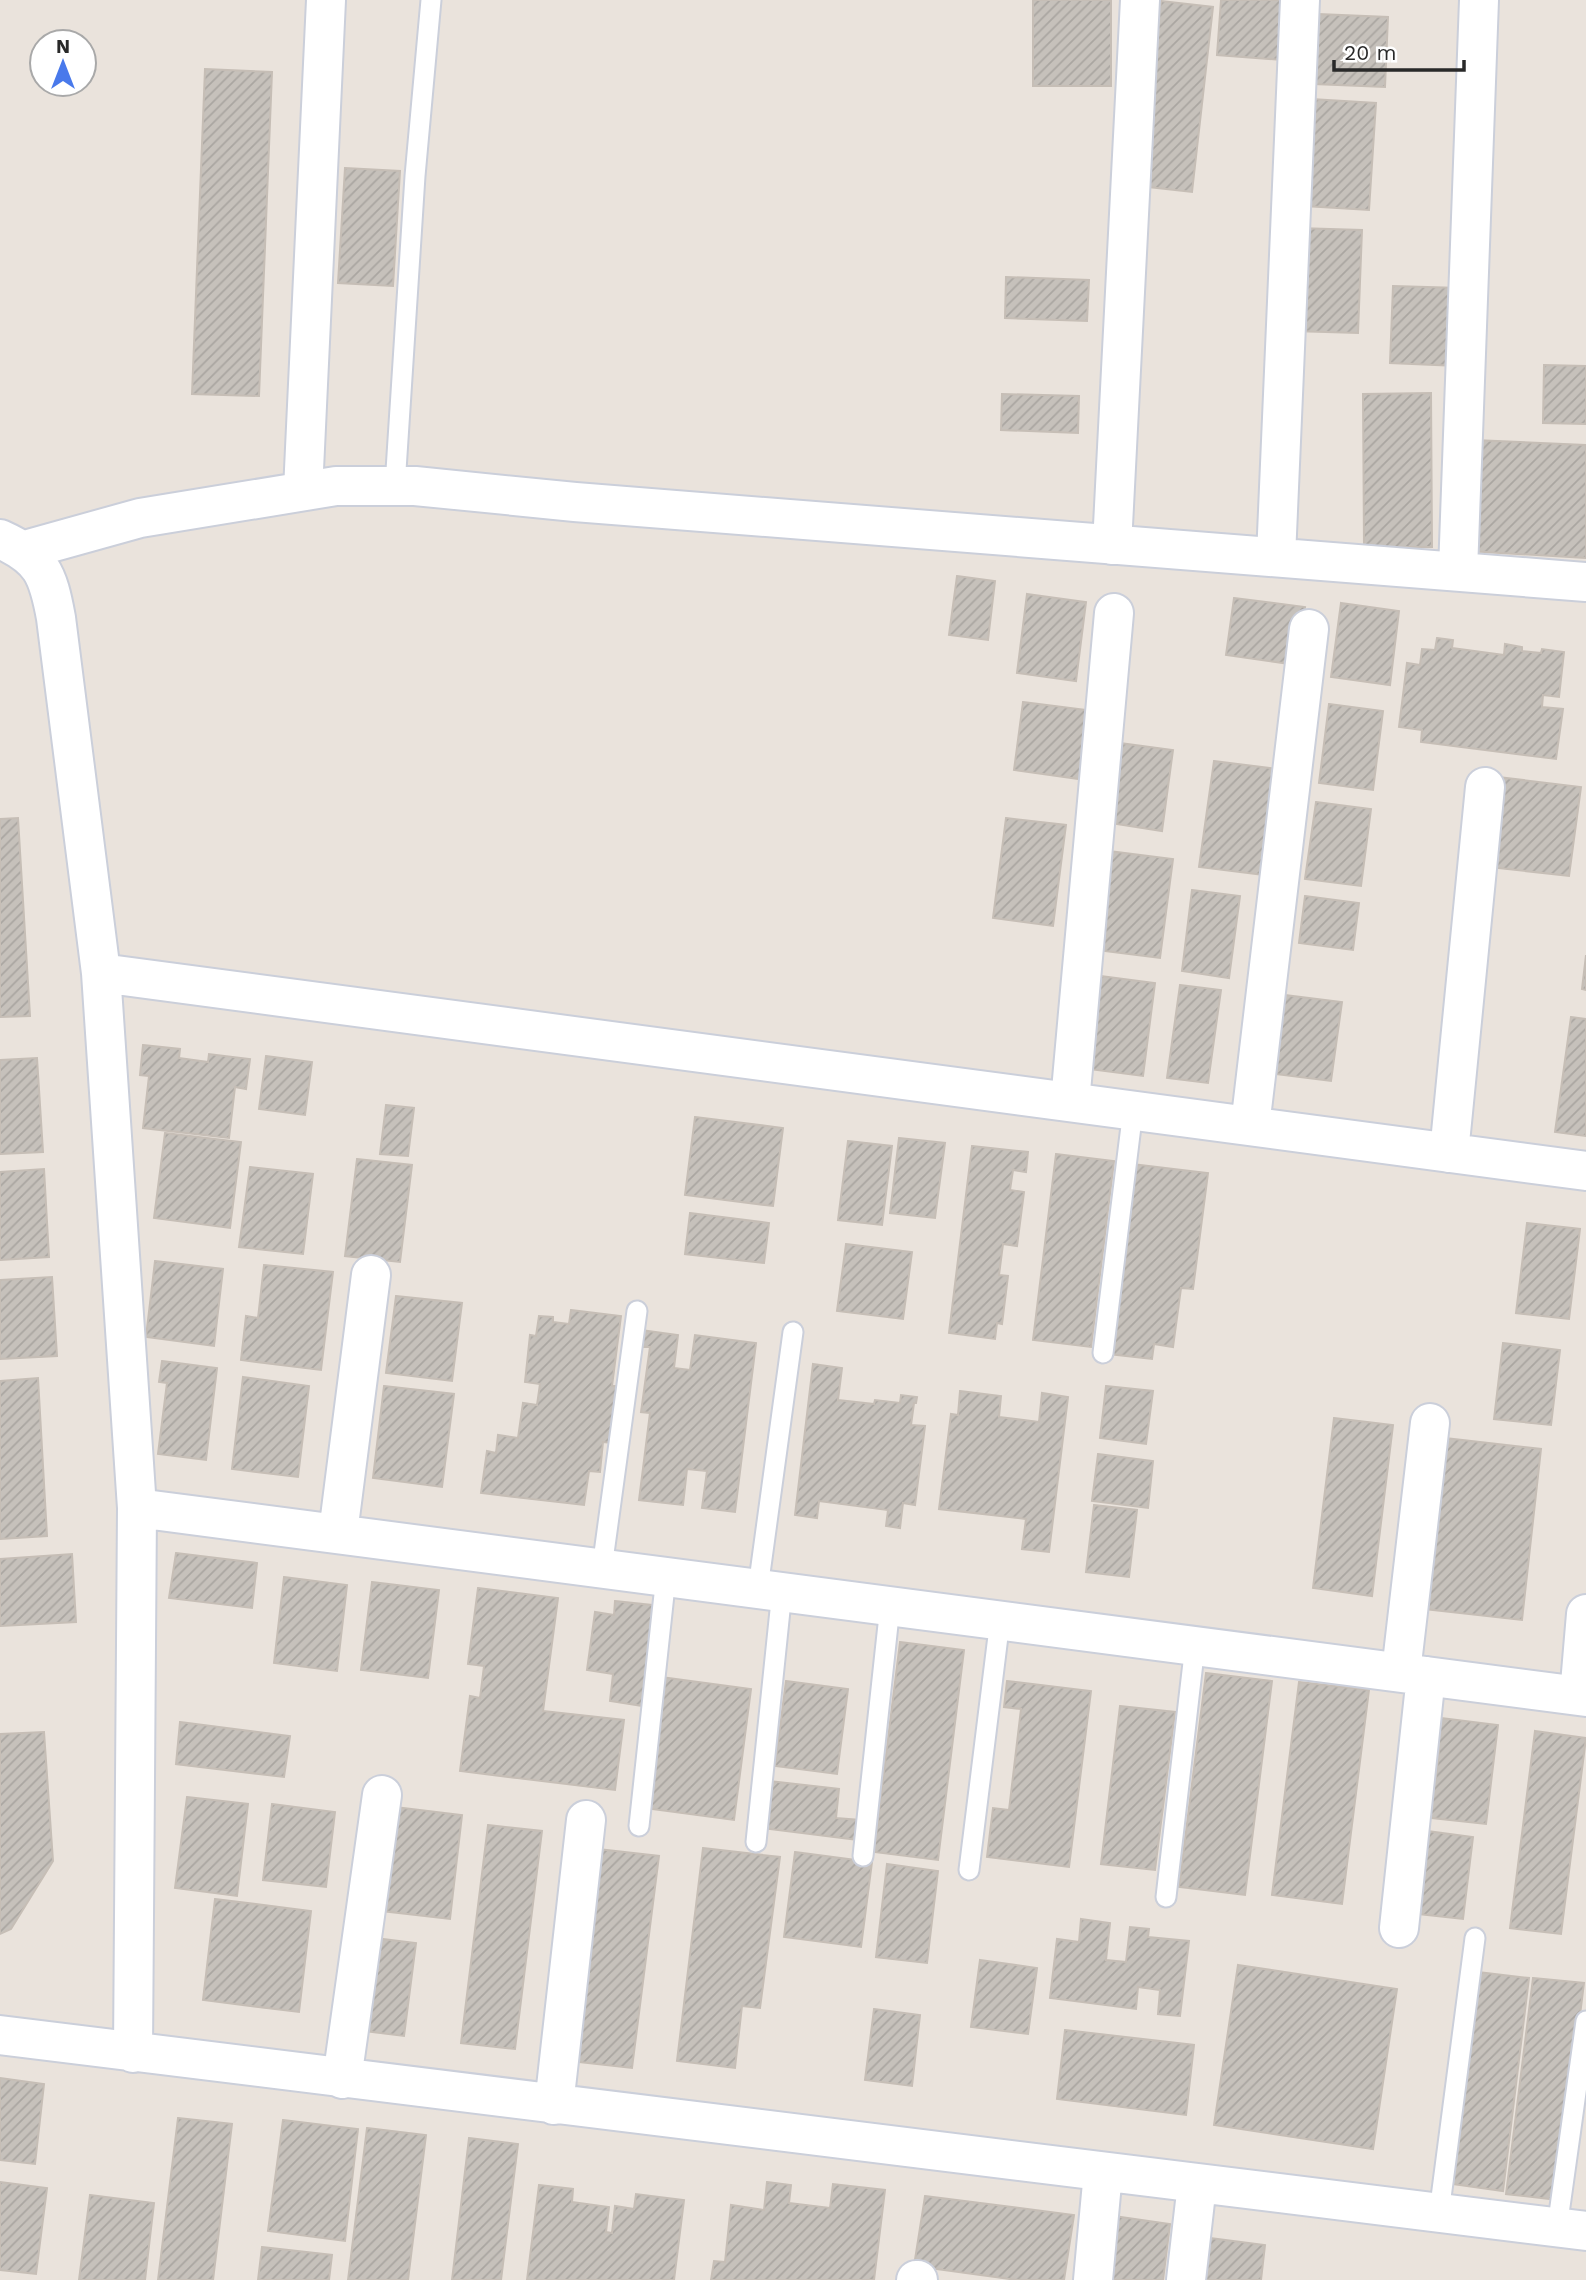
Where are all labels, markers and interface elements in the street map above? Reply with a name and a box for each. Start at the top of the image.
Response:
north arrow [28,28,98,98]
scale bar [1334,28,1464,72]
text: N [56,35,70,58]
text: 20 m [1344,40,1396,65]

